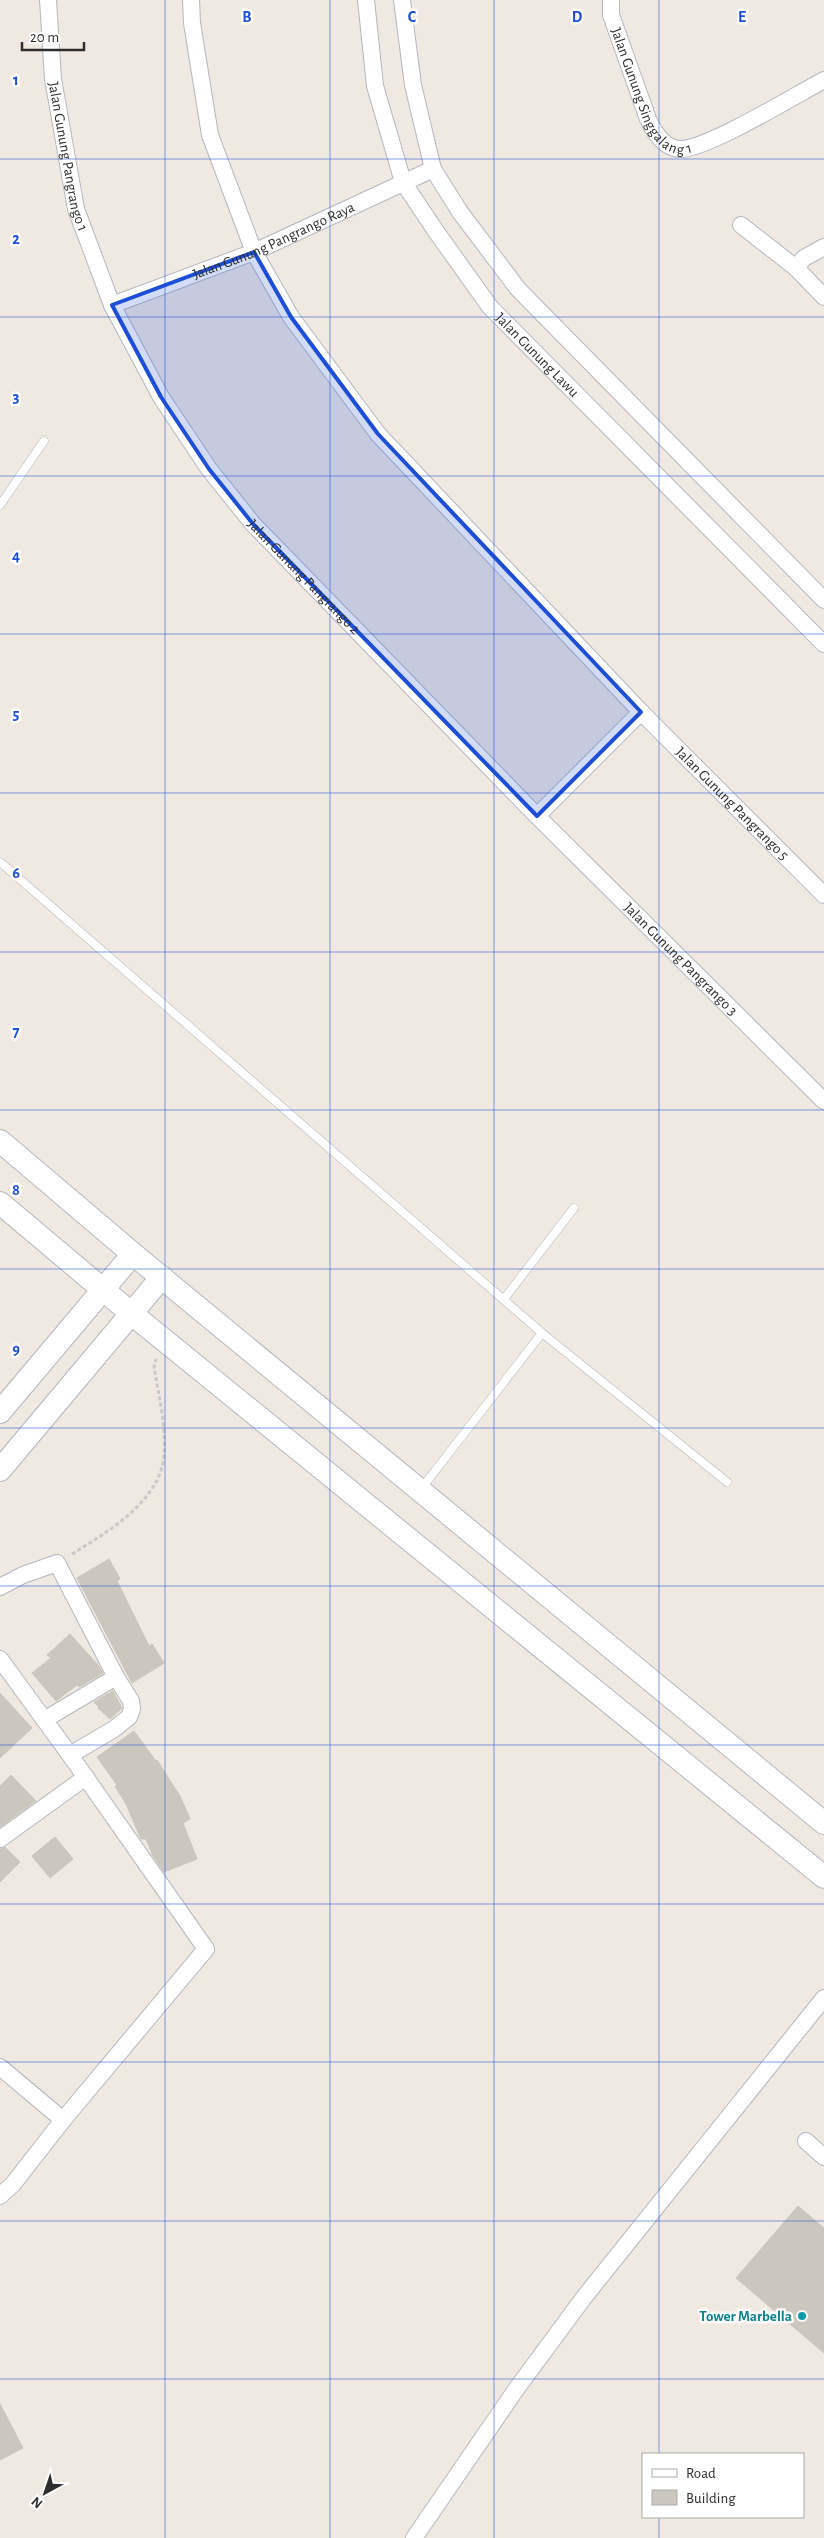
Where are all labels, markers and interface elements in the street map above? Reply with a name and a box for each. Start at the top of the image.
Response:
text: B [242,9,252,25]
text: C [408,9,417,25]
text: D [572,9,583,25]
text: E [738,9,746,25]
scale bar [22,20,85,52]
street label: Jalan Gunung Singgalang 1 [609,26,693,157]
text: 20 m [30,30,59,45]
text: 1 [13,72,19,88]
street label: Jalan Gunung Pangrango 1 [46,81,91,233]
street label: Jalan Gunung Pangrango Raya [191,199,357,282]
text: 2 [12,231,20,247]
street label: Jalan Gunung Lawu [493,310,582,400]
text: 3 [13,389,20,405]
street label: Jalan Gunung Pangrango 2 [245,516,363,637]
text: 4 [12,548,20,564]
text: 5 [13,706,20,722]
street label: Jalan Gunung Pangrango 5 [673,744,792,863]
text: 6 [12,865,20,881]
street label: Jalan Gunung Pangrango 3 [621,900,740,1018]
text: 7 [13,1024,20,1040]
text: 8 [12,1182,20,1198]
text: 9 [12,1341,20,1357]
place label: Tower Marbella [699,2309,792,2324]
marker: Tower Marbella [796,2310,808,2322]
legend [642,2453,804,2518]
text: Road [686,2466,716,2481]
north arrow [20,2468,70,2518]
text: Building [686,2491,736,2506]
text: N [29,2494,46,2511]

